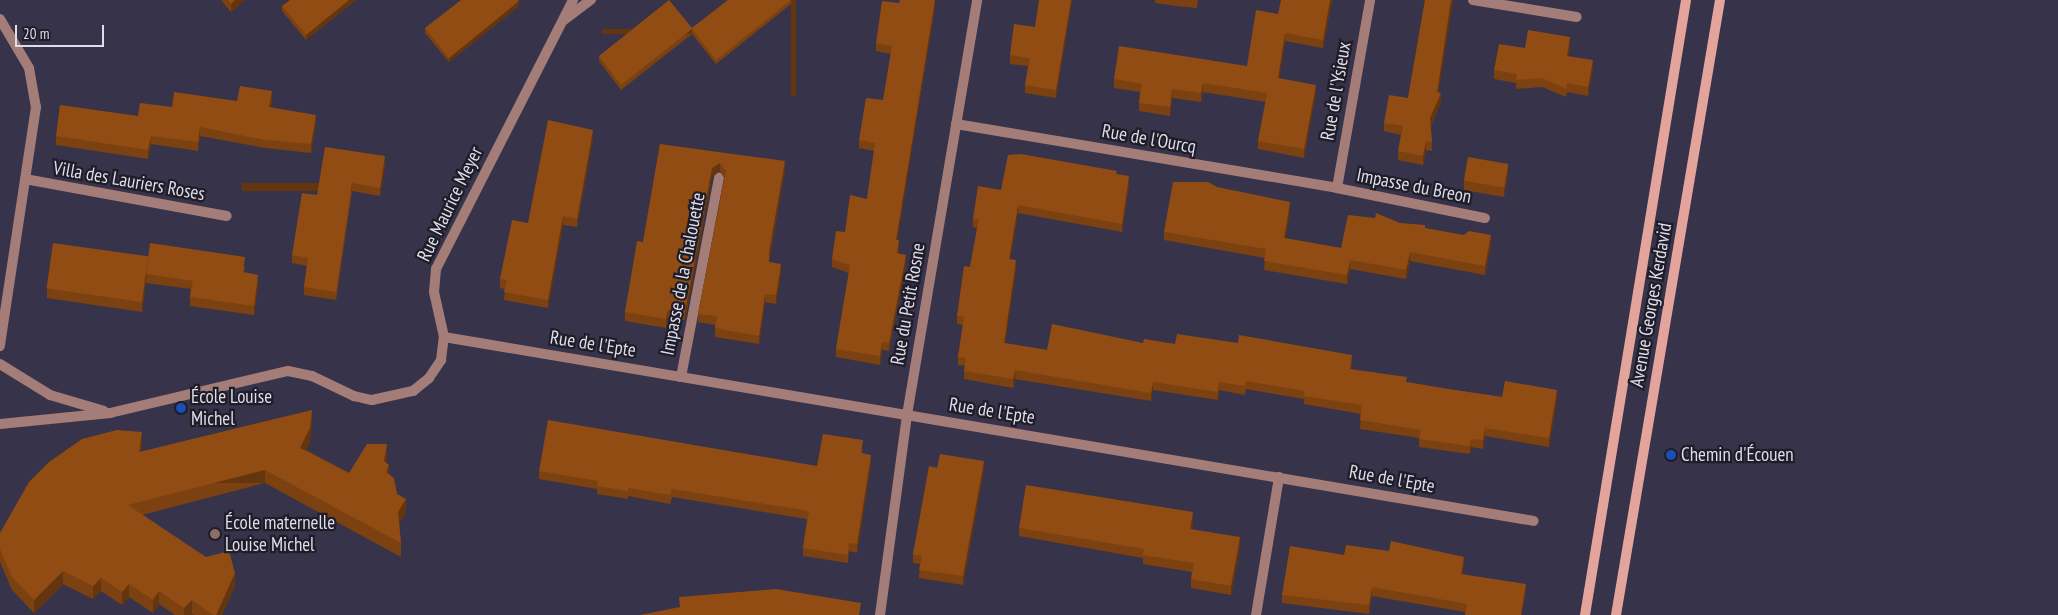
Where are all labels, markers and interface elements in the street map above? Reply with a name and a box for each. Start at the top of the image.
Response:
scale bar [18,15,106,47]
text: 20 m [23,24,49,43]
street label: Rue de l'Ysieux [1316,40,1356,142]
street label: Rue de l'Ourcq [1100,120,1198,158]
street label: Rue Maurice Meyer [412,143,488,265]
street label: Villa des Lauriers Roses [51,156,207,206]
street label: Impasse du Breon [1355,164,1473,208]
street label: Impasse de la Chalouette [656,191,710,357]
street label: Avenue Georges Kerdavid [1625,221,1677,389]
street label: Rue du Petit Rosne [886,241,930,367]
street label: Rue de l'Epte [548,326,638,362]
place label: École Louise Michel [191,386,272,430]
street label: Rue de l'Epte [947,393,1037,429]
marker: École Louise Michel [175,402,187,414]
place label: Chemin d'Écouen [1681,444,1794,466]
marker: Chemin d'Écouen [1665,449,1677,461]
street label: Rue de l'Epte [1347,460,1437,498]
place label: École maternelle Louise Michel [225,512,335,556]
marker: École maternelle Louise Michel [209,528,221,540]

